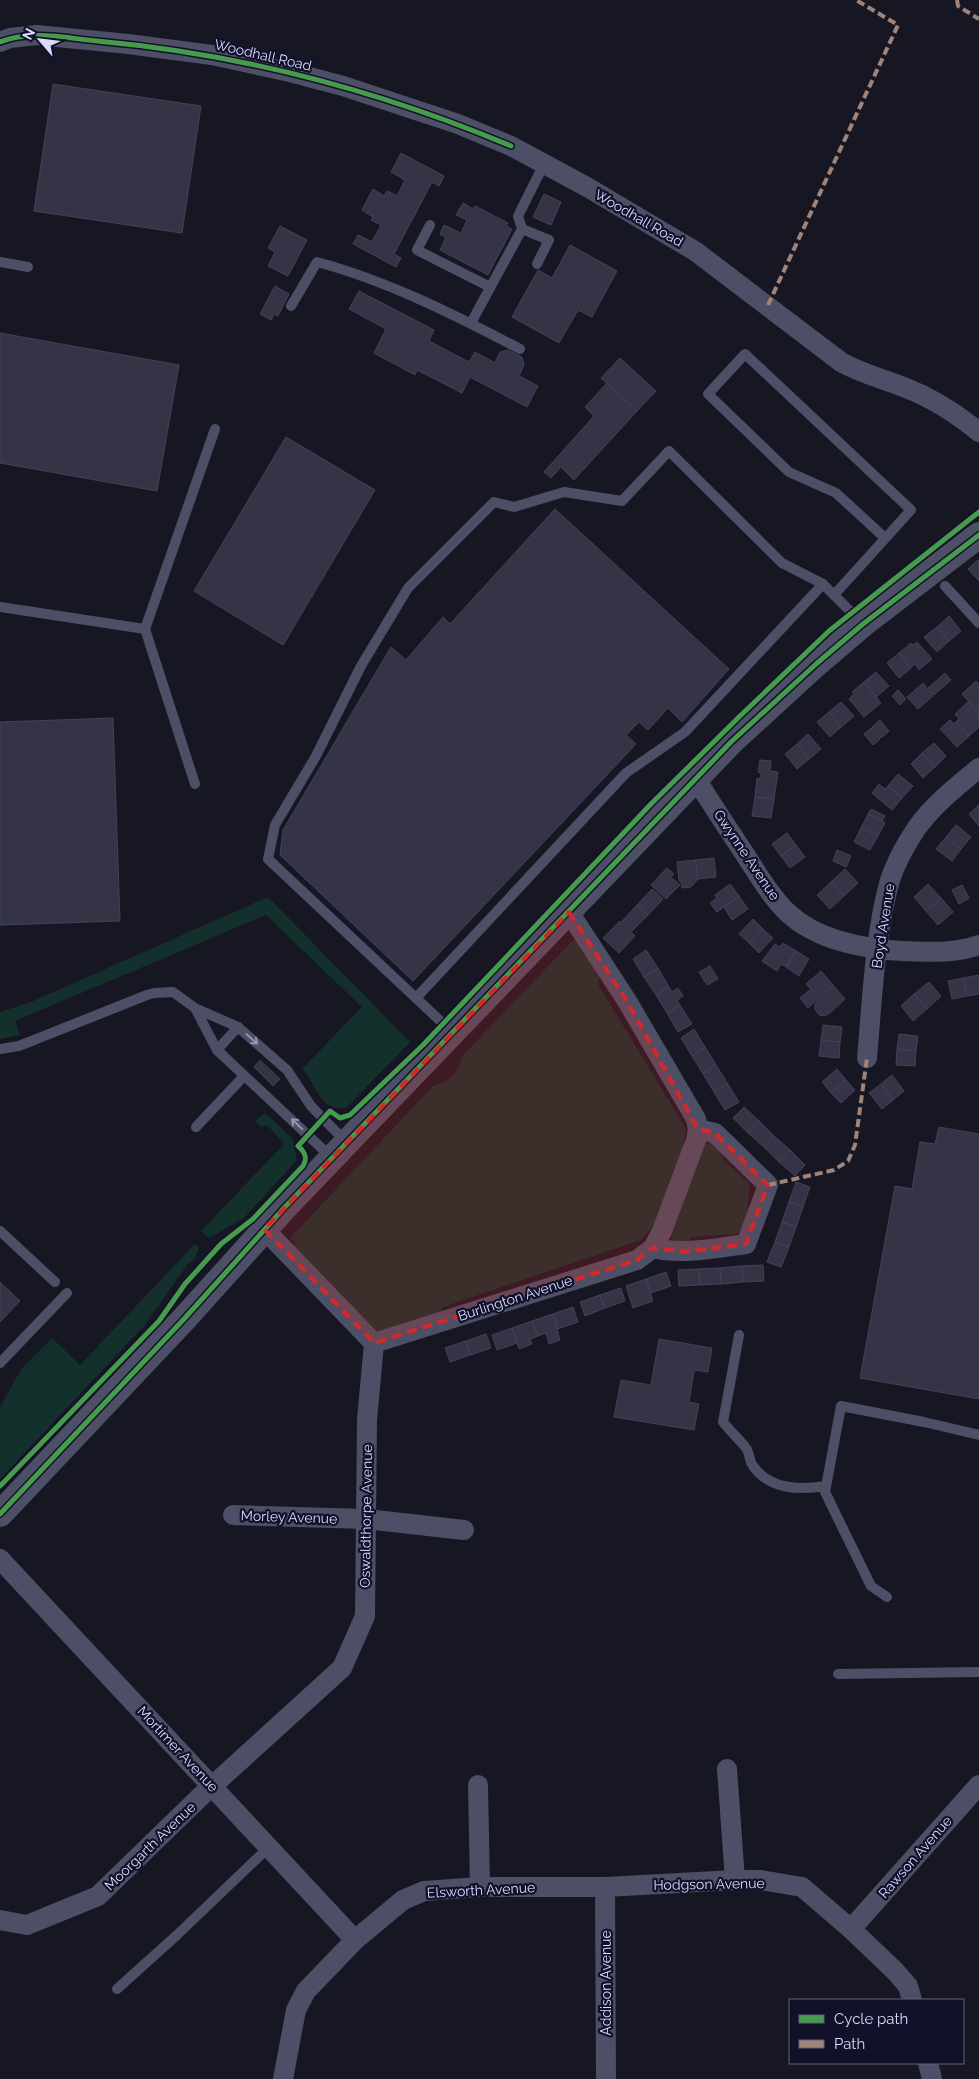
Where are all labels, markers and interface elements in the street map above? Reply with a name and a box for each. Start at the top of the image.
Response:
north arrow [15,15,65,65]
text: N [19,25,38,42]
street label: Woodhall Road [213,36,313,74]
street label: Woodhall Road [592,186,686,250]
street label: Gwynne Avenue [711,807,783,903]
street label: Boyd Avenue [868,882,898,970]
one-way arrow [246,1033,259,1045]
one-way arrow [290,1118,303,1130]
street label: Burlington Avenue [456,1272,574,1324]
street label: Oswaldthorpe Avenue [357,1444,375,1588]
street label: Morley Avenue [240,1507,338,1527]
street label: Mortimer Avenue [134,1703,222,1795]
street label: Moorgarth Avenue [101,1799,199,1893]
street label: Rawson Avenue [875,1813,955,1901]
street label: Hodgson Avenue [653,1875,765,1893]
street label: Elsworth Avenue [426,1879,536,1901]
street label: Addison Avenue [598,1930,614,2036]
legend [789,1999,964,2064]
text: Cycle path [834,2010,908,2028]
text: Path [834,2035,865,2053]

